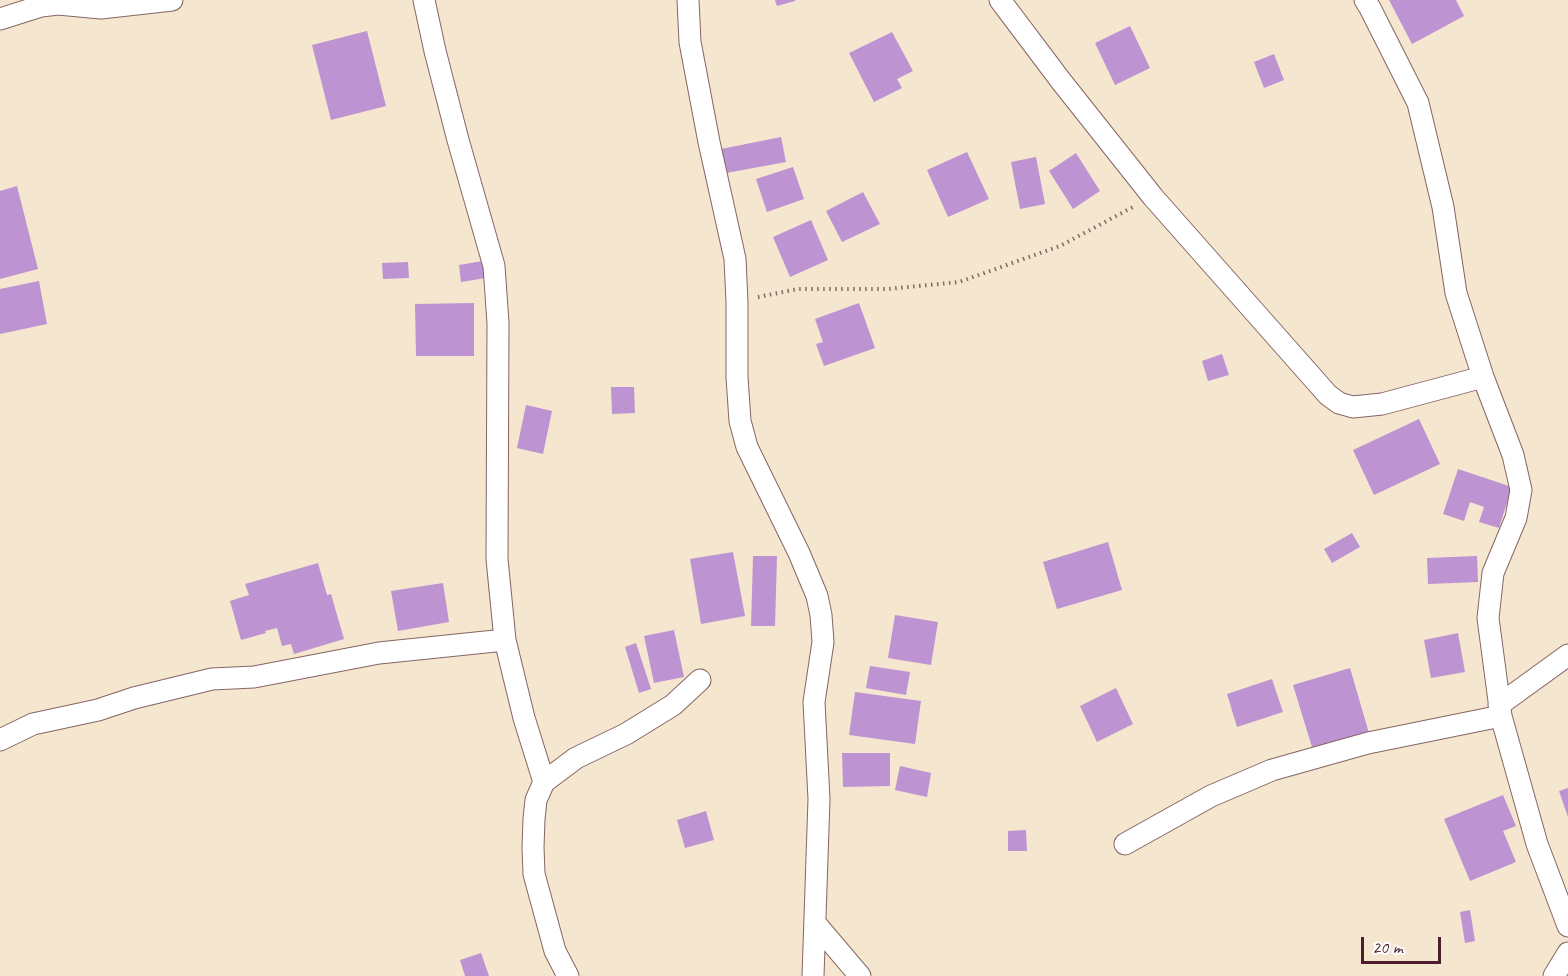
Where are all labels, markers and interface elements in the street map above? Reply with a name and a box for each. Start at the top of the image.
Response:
scale bar [1364,925,1444,963]
text: 20 m [1372,936,1403,958]

